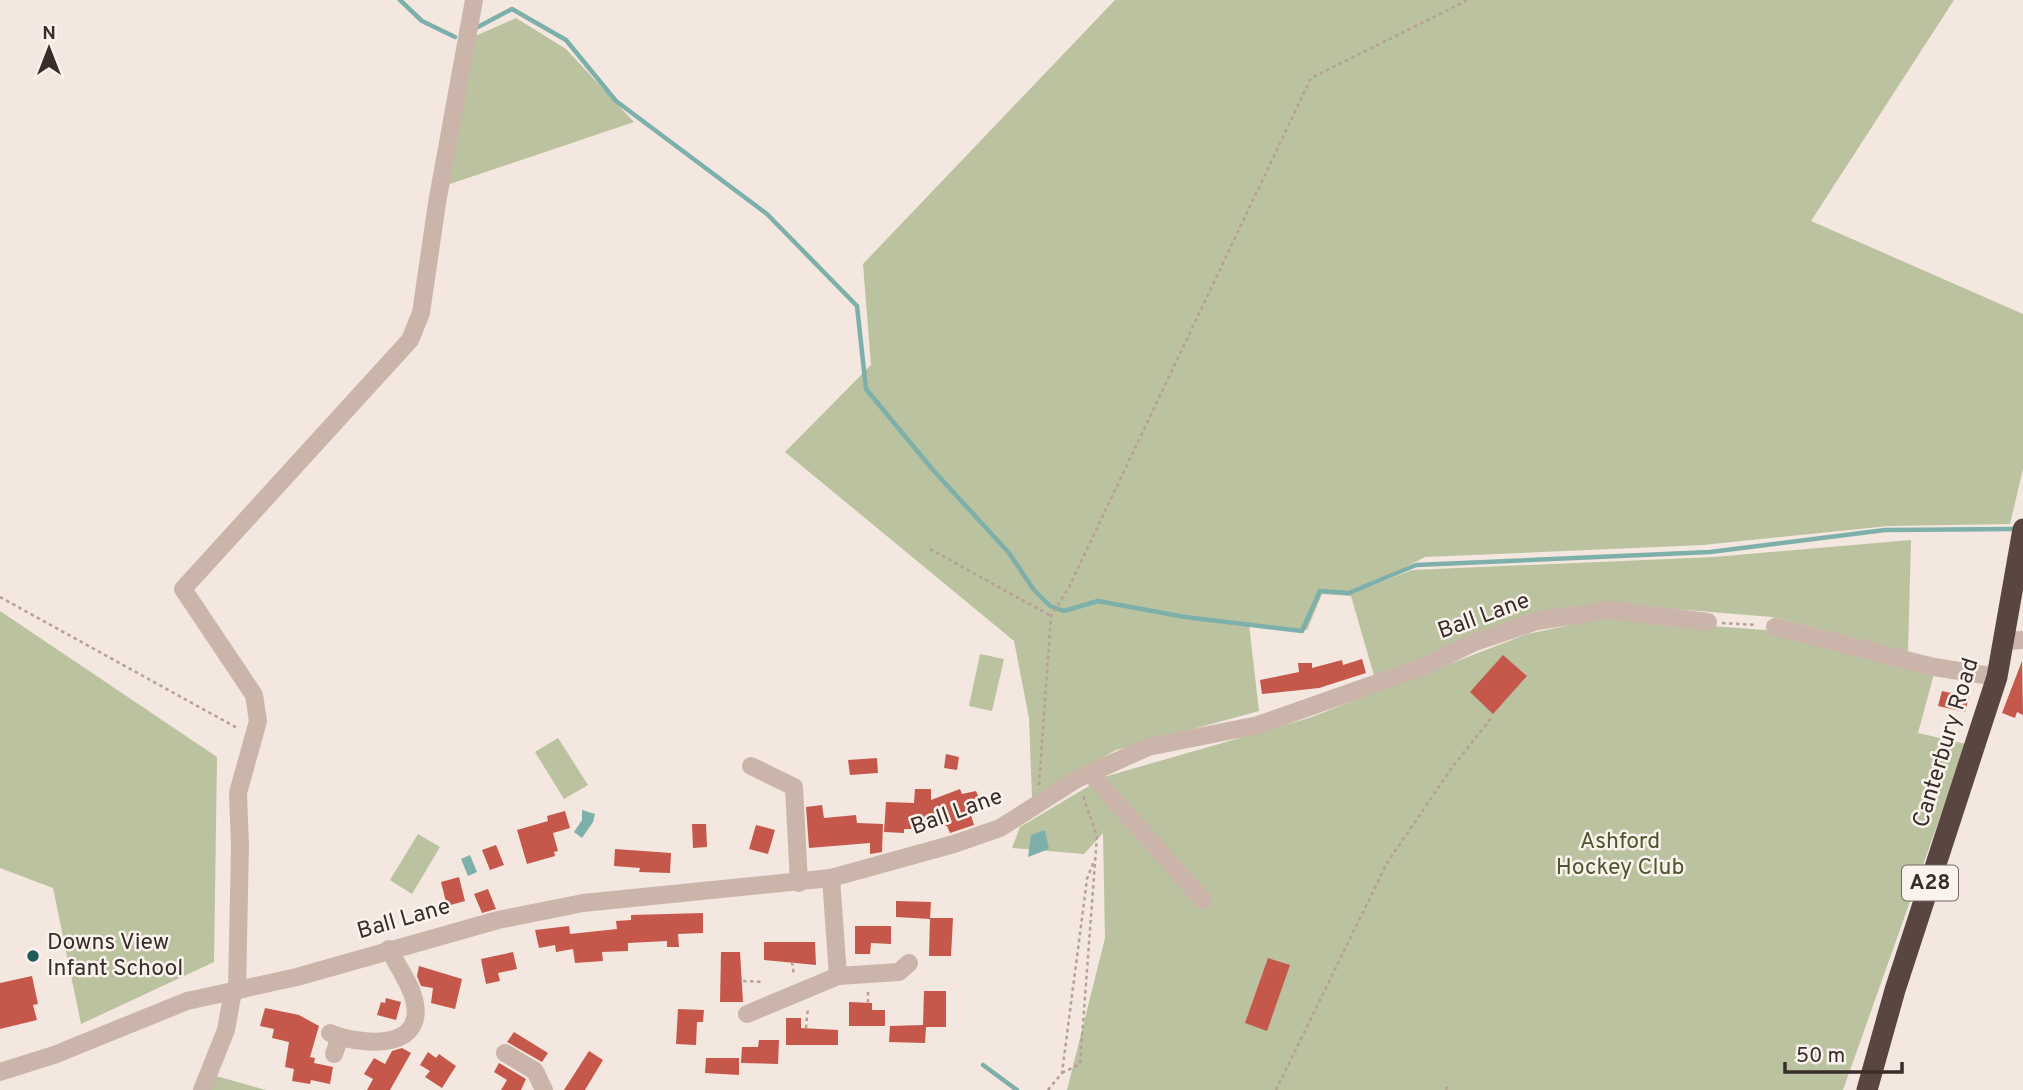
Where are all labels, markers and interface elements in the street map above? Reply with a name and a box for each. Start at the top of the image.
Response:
north arrow [14,14,84,84]
text: N [42,22,56,46]
street label: Ball Lane [1434,587,1534,647]
street label: Canterbury Road [1907,655,1987,831]
street label: Ball Lane [907,783,1007,843]
park label: Ashford Hockey Club [1556,828,1684,883]
road number: A28 [1902,866,1958,900]
street label: Ball Lane [354,893,454,947]
place label: Downs View Infant School [47,929,183,984]
marker: Downs View Infant School [25,948,41,964]
scale bar [1785,1030,1902,1074]
text: 50 m [1796,1043,1845,1070]

